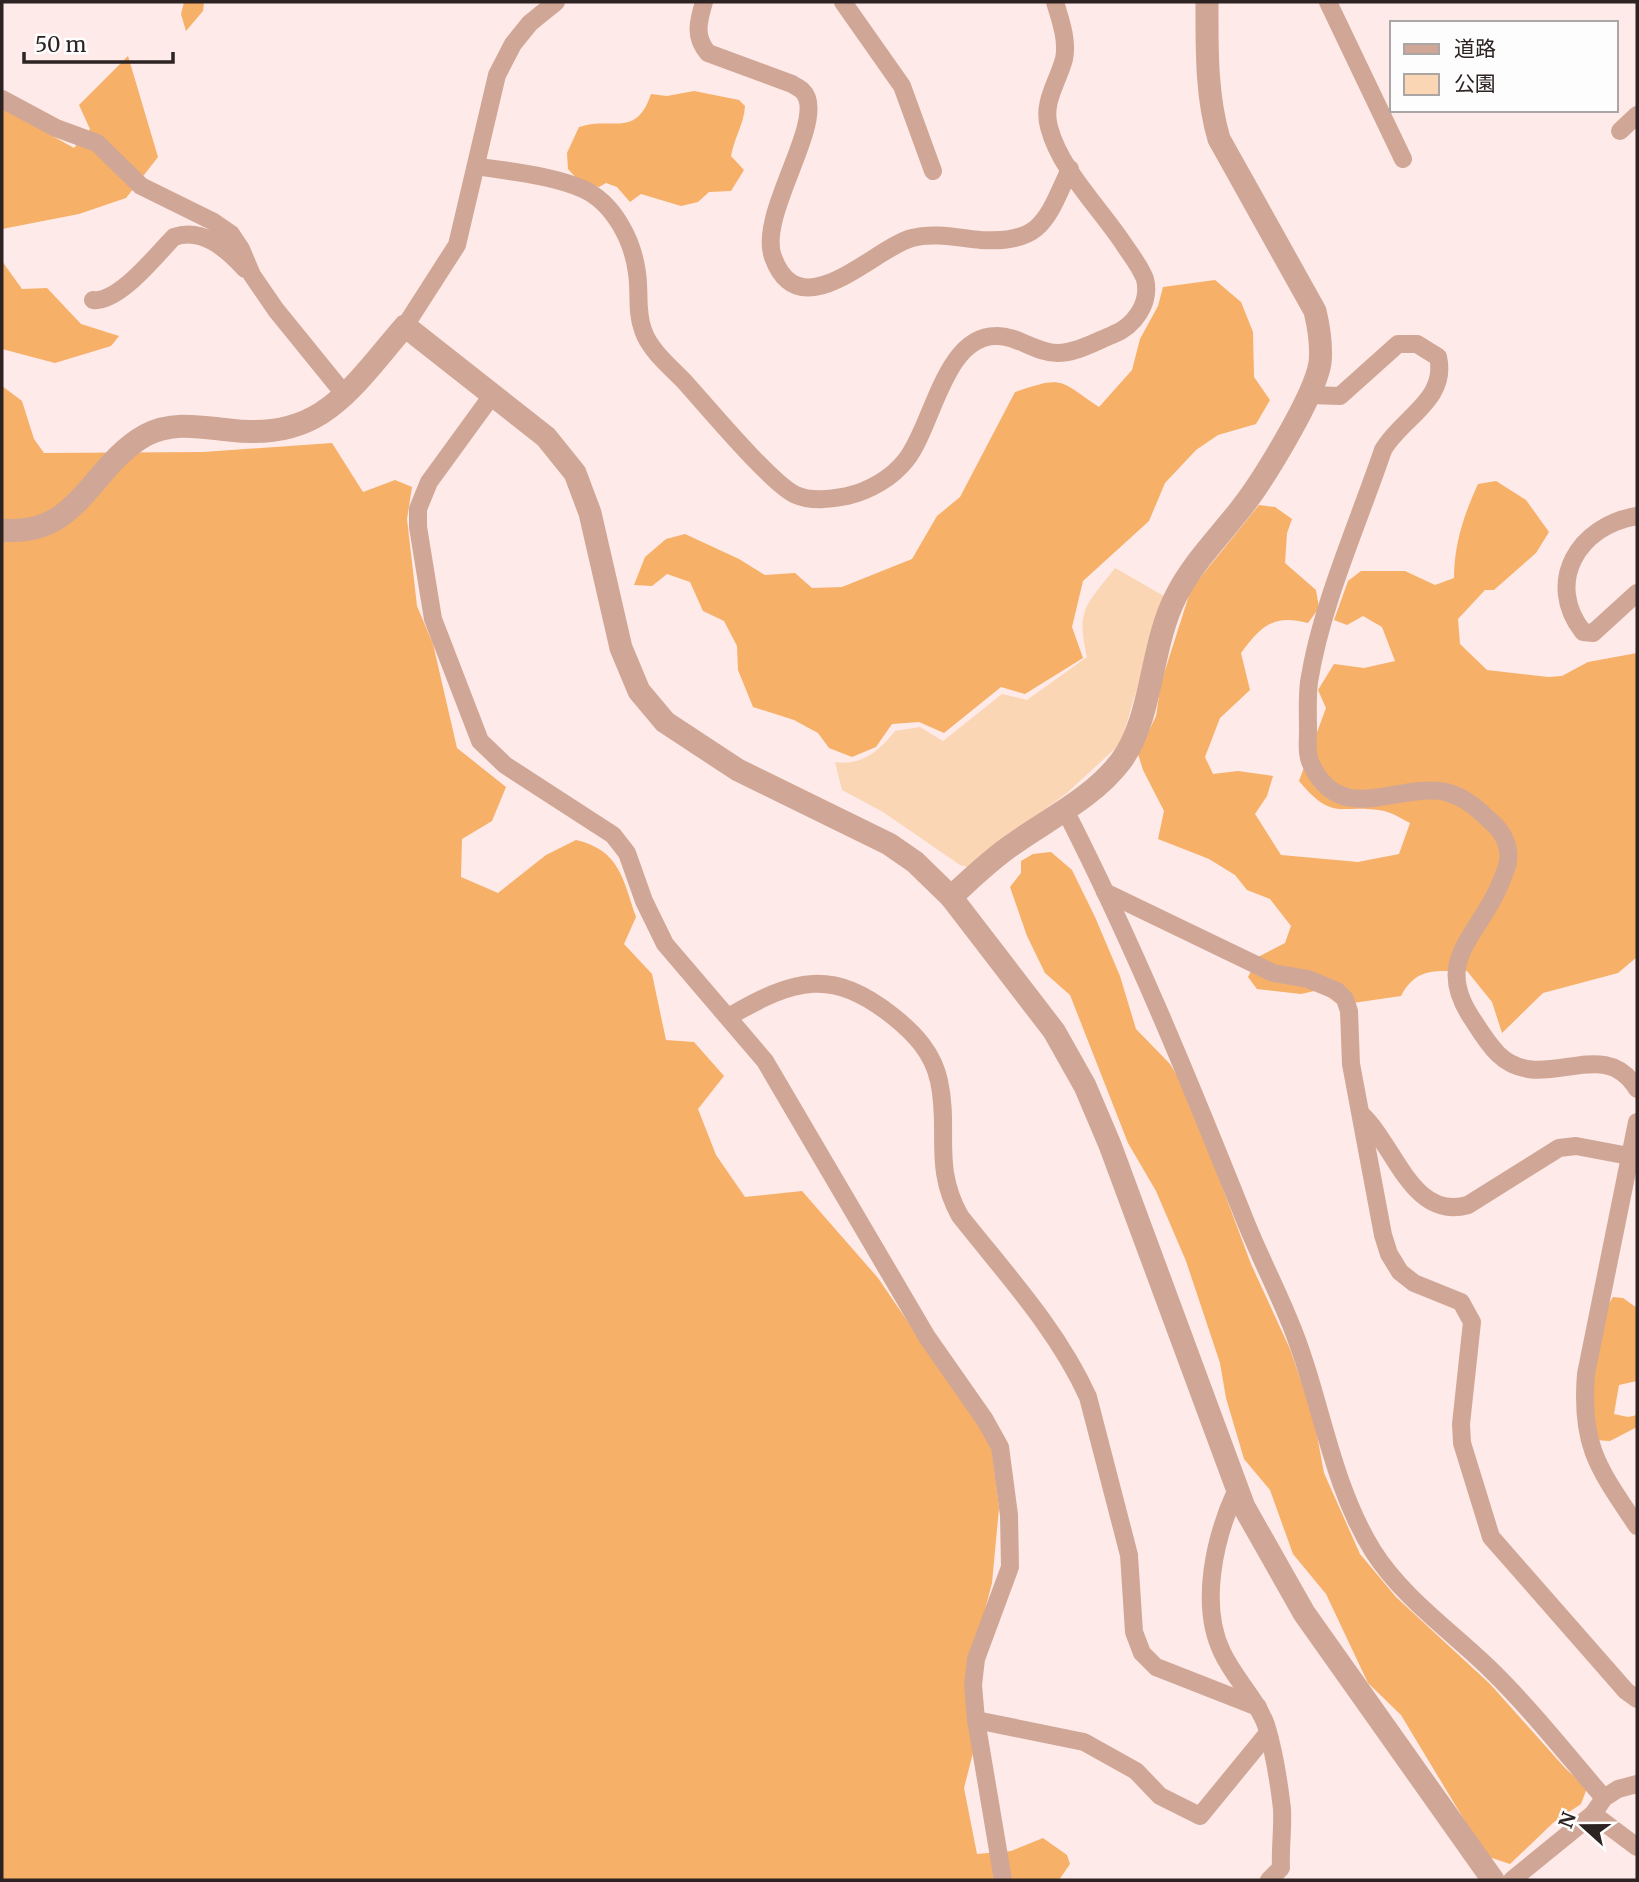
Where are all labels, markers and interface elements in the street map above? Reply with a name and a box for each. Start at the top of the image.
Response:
scale bar [24,21,173,65]
legend [1390,21,1618,112]
text: 50 m [35,31,86,58]
text: 道路 [1454,35,1496,62]
text: 公園 [1454,70,1496,97]
north arrow [1548,1791,1618,1861]
text: N [1553,1809,1581,1831]

